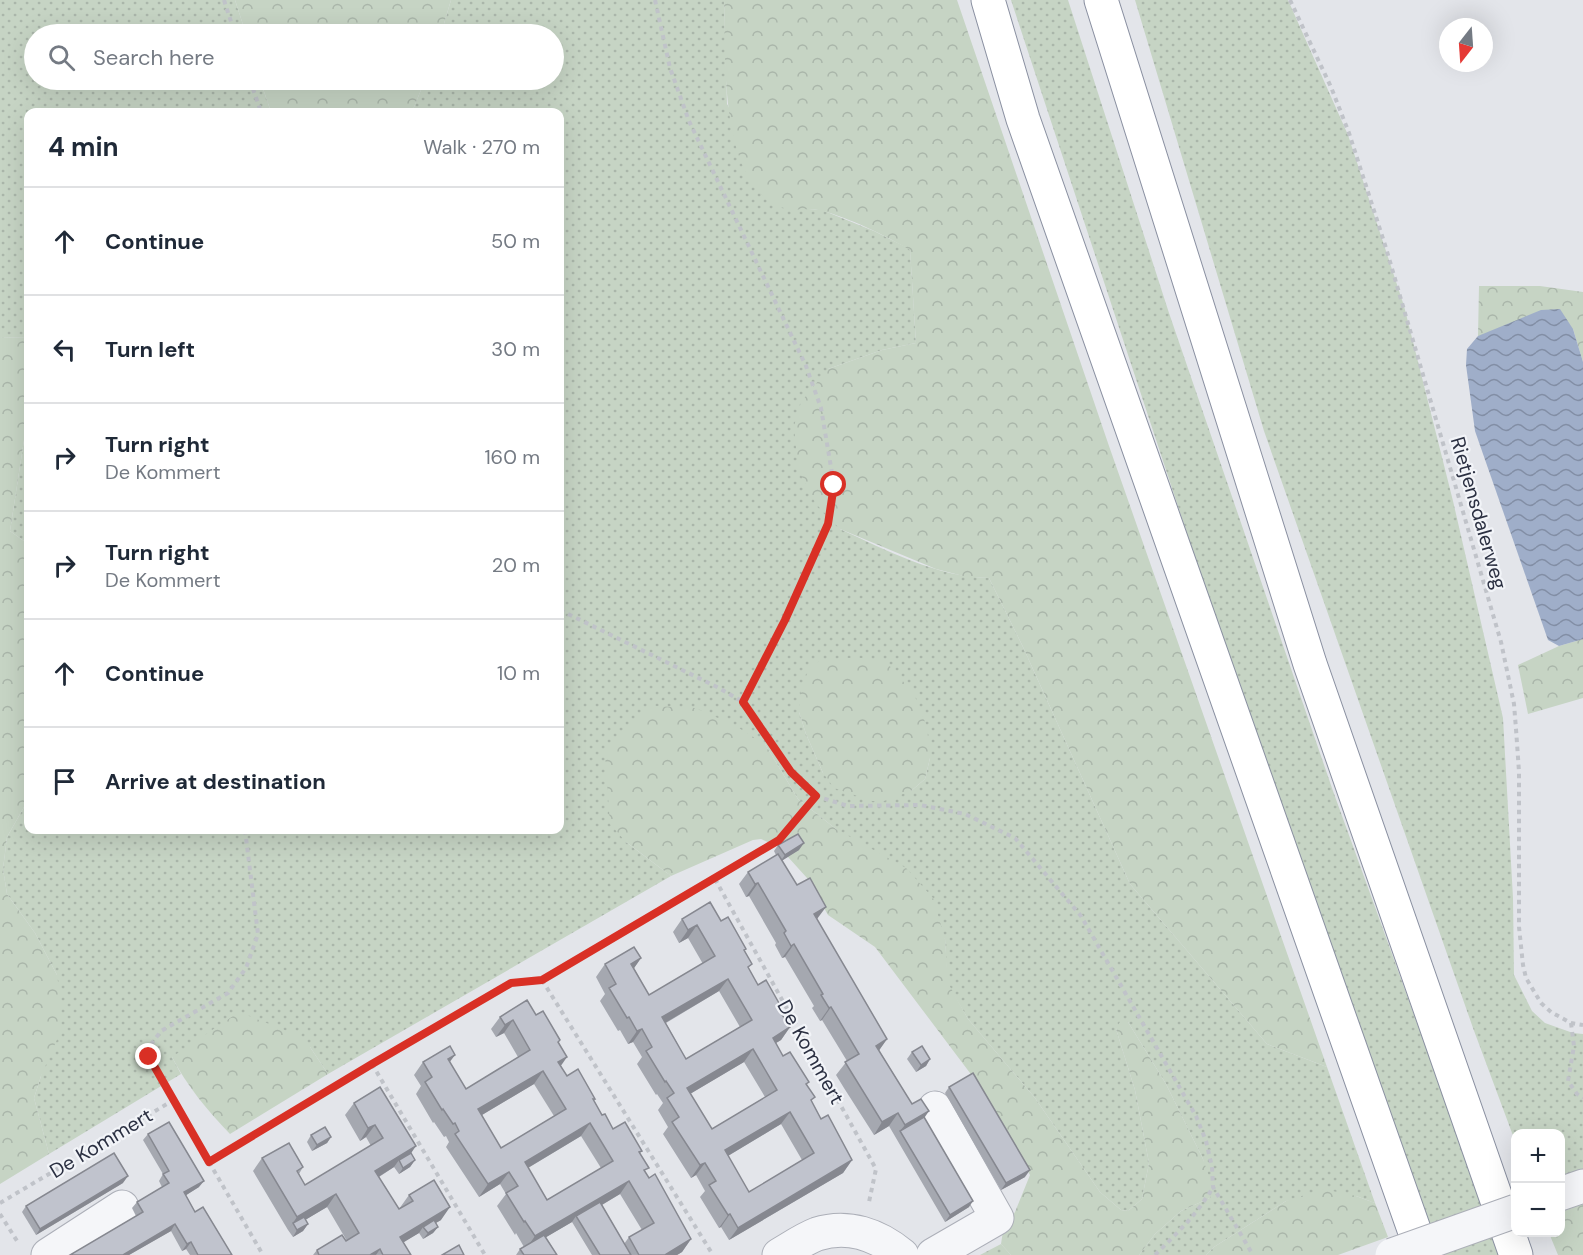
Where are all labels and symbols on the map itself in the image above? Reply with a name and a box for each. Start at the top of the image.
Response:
north arrow [1439,18,1493,72]
street label: Rietjensdalerweg [1445,434,1513,592]
route start [820,471,846,497]
street label: De Kommert [772,995,850,1109]
route end [135,1043,161,1069]
street label: De Kommert [45,1102,157,1184]

